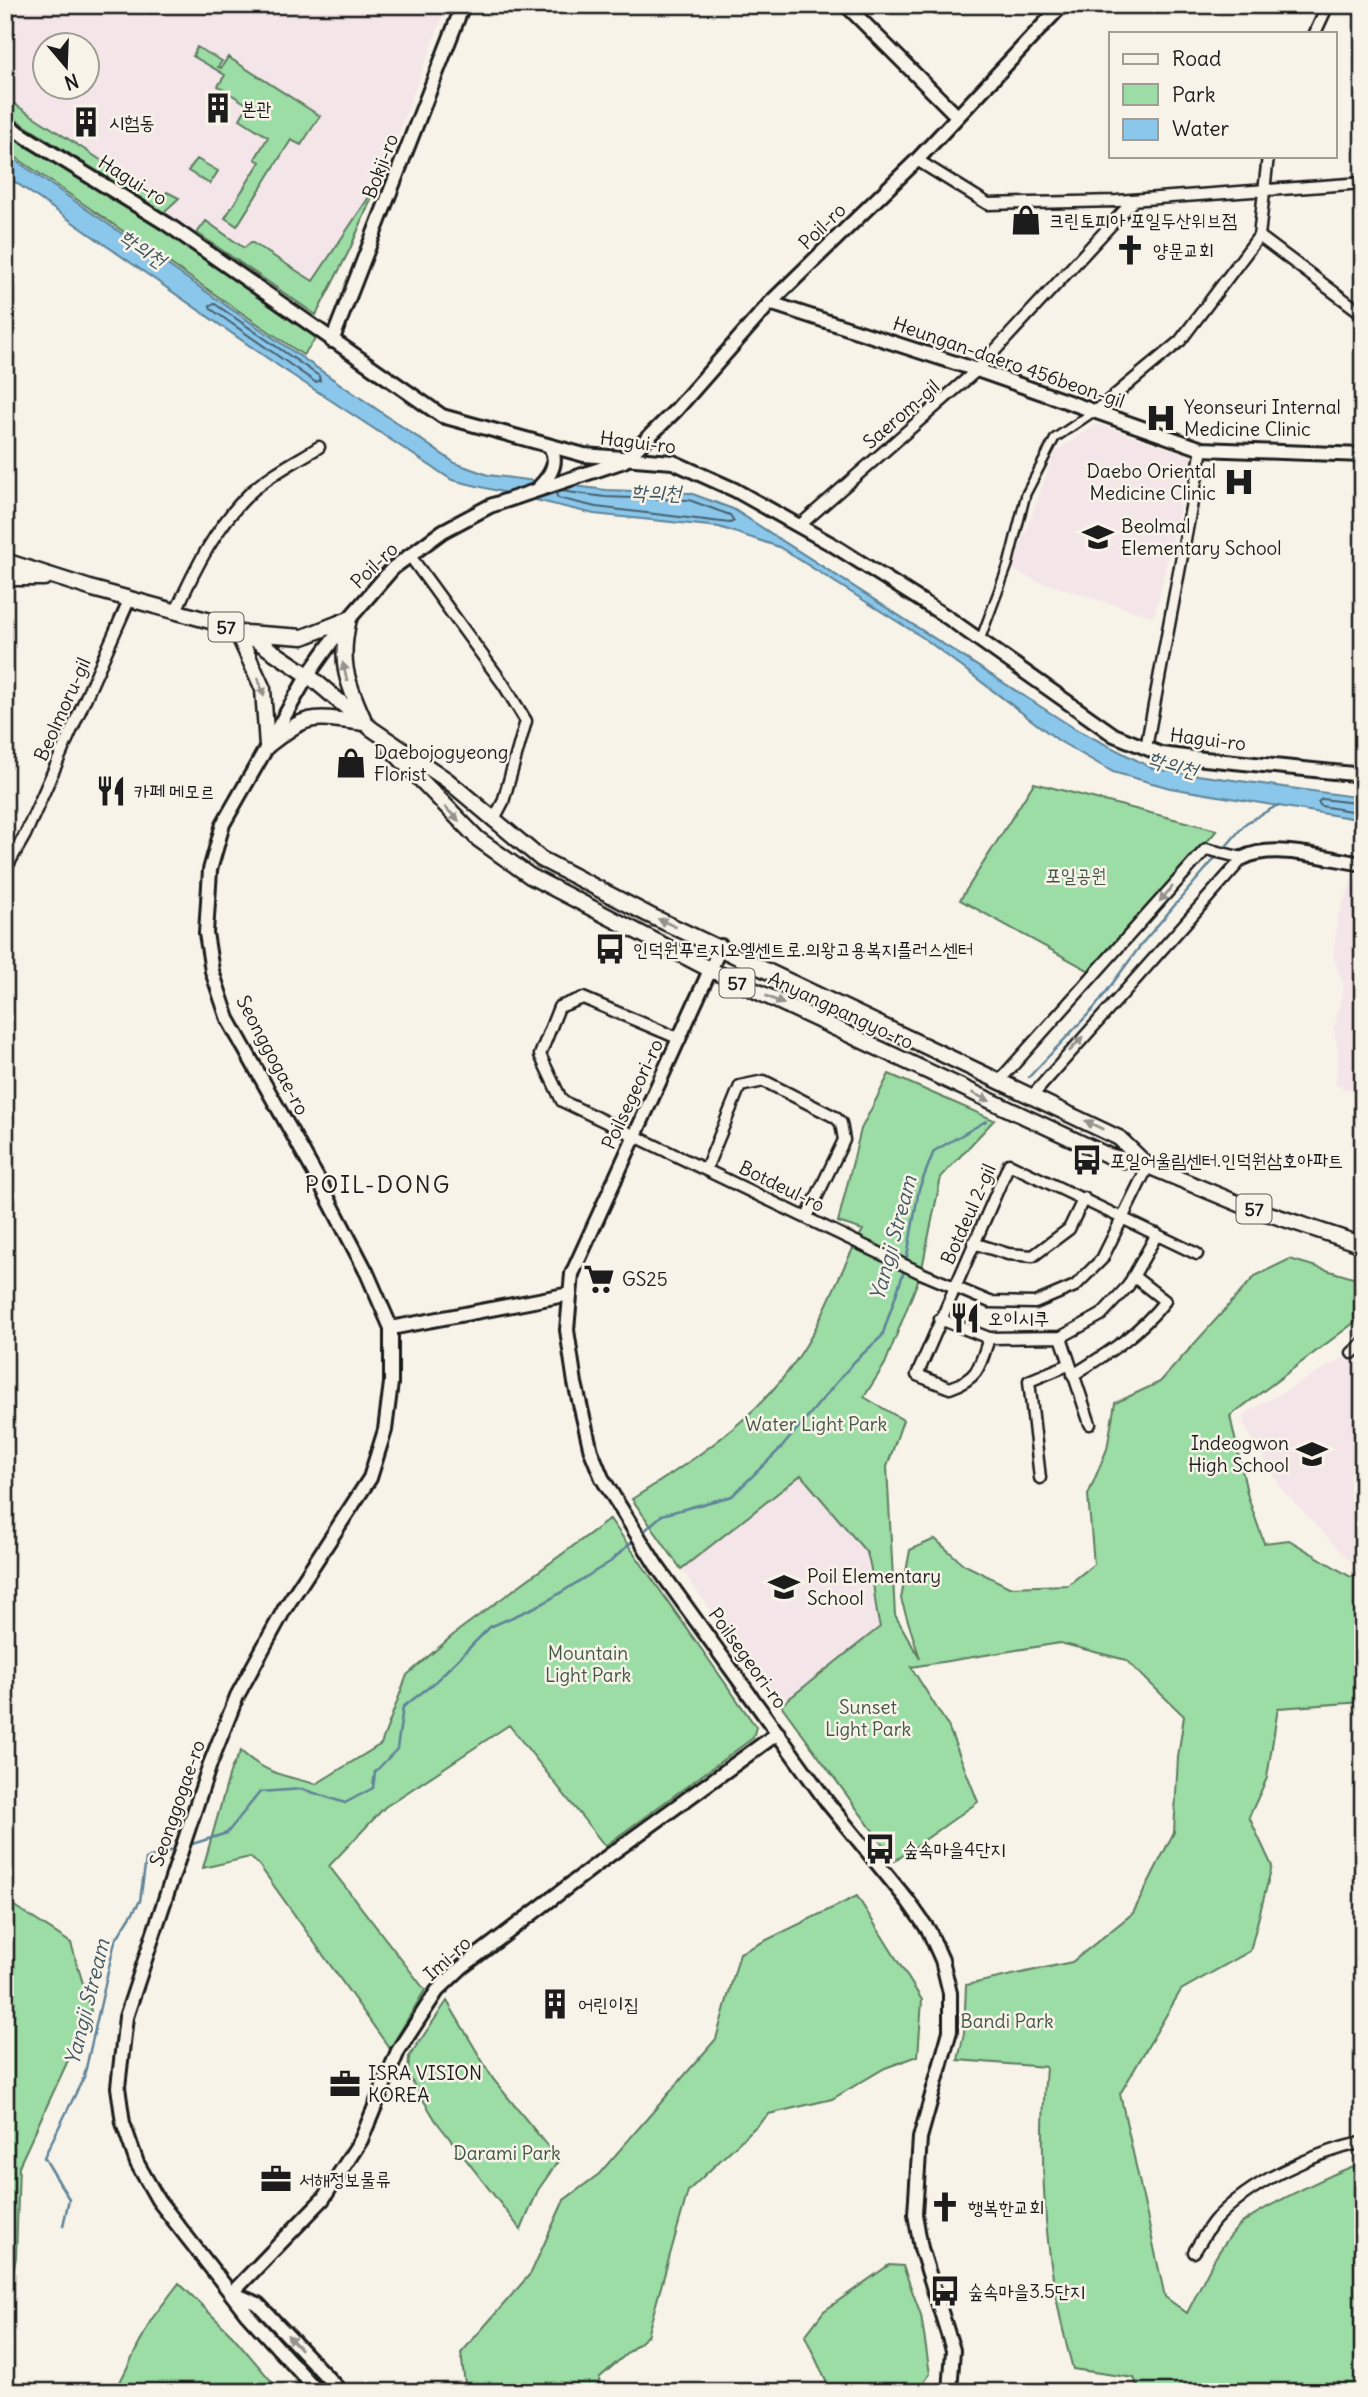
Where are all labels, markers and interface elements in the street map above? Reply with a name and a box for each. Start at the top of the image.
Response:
north arrow [32,32,102,102]
legend [1109,32,1336,158]
text: Road [1172,45,1221,72]
text: N [61,69,82,96]
text: Park [1172,81,1215,108]
building icon: 본관 [201,91,235,125]
place label: 본관 [241,96,272,120]
building icon: 시험동 [69,105,103,139]
place label: 시험동 [109,110,155,134]
text: Water [1172,115,1230,142]
street label: Bokji-ro [357,130,403,202]
street label: Hagui-ro [94,150,172,210]
street label: Poil-ro [793,198,851,254]
shop icon: 크린토피아 포일두산위브점 [1009,203,1043,237]
place label: 크린토피아 포일두산위브점 [1049,208,1237,232]
water label: 학의천 [114,223,173,275]
church icon: 양문교회 [1113,233,1147,267]
place label: 양문교회 [1153,238,1214,262]
street label: Heungan-daero 456beon-gil [890,311,1128,413]
street label: Saerom-gil [858,374,944,454]
place label: Yeonseuri Internal Medicine Clinic [1184,395,1341,441]
hospital icon: Yeonseuri Internal Medicine Clinic [1144,401,1178,435]
street label: Hagui-ro [599,425,677,459]
place label: Daebo Oriental Medicine Clinic [1087,459,1216,505]
hospital icon: Daebo Oriental Medicine Clinic [1222,465,1256,499]
water label: 학의천 [630,478,684,506]
place label: Beolmal Elementary School [1121,514,1282,560]
school or university icon: Beolmal Elementary School [1081,520,1115,554]
street label: Poil-ro [345,537,403,593]
road number: 57 [208,612,244,642]
street label: Beolmoru-gil [29,654,95,764]
one-way arrow [339,661,350,683]
one-way arrow [257,677,267,698]
street label: Hagui-ro [1169,722,1247,756]
place label: Daebojogyeong Florist [374,740,508,786]
water label: 학의천 [1145,744,1203,785]
shop icon: Daebojogyeong Florist [334,746,368,780]
restaurant icon: 카페 메모르 [94,774,128,808]
place label: 카페 메모르 [134,779,215,803]
one-way arrow [444,805,461,822]
park label: 포일공원 [1045,863,1107,887]
one-way arrow [1158,885,1174,903]
one-way arrow [657,917,677,929]
bus stop icon: 인덕원푸르지오엘센트로.의왕고용복지플러스센터 [593,932,627,966]
place label: 인덕원푸르지오엘센트로.의왕고용복지플러스센터 [633,937,973,961]
street label: Anyangpangyo-ro [765,966,917,1054]
road number: 57 [720,968,754,998]
street label: Seonggogae-ro [231,991,315,1119]
one-way arrow [765,995,785,1006]
street label: Poilsegeori-ro [596,1035,668,1153]
one-way arrow [1068,1035,1084,1053]
one-way arrow [971,1091,991,1102]
one-way arrow [1084,1120,1104,1131]
bus stop icon: 포일어울림센터.인덕원삼호아파트 [1070,1143,1104,1177]
place label: 포일어울림센터.인덕원삼호아파트 [1110,1148,1343,1172]
street label: Botdeul-ro [735,1155,829,1217]
street label: Botdeul 2-gil [935,1160,1001,1268]
district label: POIL-DONG [305,1170,451,1199]
water label: Yangji Stream [863,1172,923,1304]
road number: 57 [1236,1194,1272,1224]
supermarket icon: GS25 [582,1262,616,1296]
place label: GS25 [622,1267,668,1291]
restaurant icon: 오이시쿠 [948,1301,982,1335]
place label: 오이시쿠 [988,1306,1049,1330]
park label: Water Light Park [745,1412,887,1436]
place label: Indeogwon High School [1188,1431,1289,1477]
school or university icon: Indeogwon High School [1295,1437,1329,1471]
place label: Poil Elementary School [807,1564,941,1610]
school or university icon: Poil Elementary School [767,1570,801,1604]
street label: Poilsegeori-ro [703,1603,793,1713]
park label: Mountain Light Park [545,1641,631,1687]
park label: Sunset Light Park [825,1695,911,1741]
street label: Seonggogae-ro [144,1737,210,1869]
bus stop icon: 숲속마을4단지 [863,1832,897,1866]
place label: 숲속마을4단지 [903,1837,1006,1861]
street label: Imi-ro [418,1931,476,1985]
water label: Yangji Stream [58,1936,116,2068]
building icon: 어린이집 [538,1987,572,2021]
place label: 어린이집 [578,1992,639,2016]
park label: Bandi Park [960,2009,1054,2033]
place label: ISRA VISION KOREA [368,2061,482,2107]
office icon: ISRA VISION KOREA [328,2067,362,2101]
park label: Darami Park [453,2141,561,2165]
office icon: 서해정보물류 [259,2162,293,2196]
place label: 서해정보물류 [299,2167,391,2191]
church icon: 행복한교회 [928,2190,962,2224]
place label: 행복한교회 [968,2195,1044,2219]
bus stop icon: 숲속마을3.5단지 [928,2274,962,2308]
place label: 숲속마을3.5단지 [968,2279,1085,2303]
one-way arrow [287,2334,303,2351]

